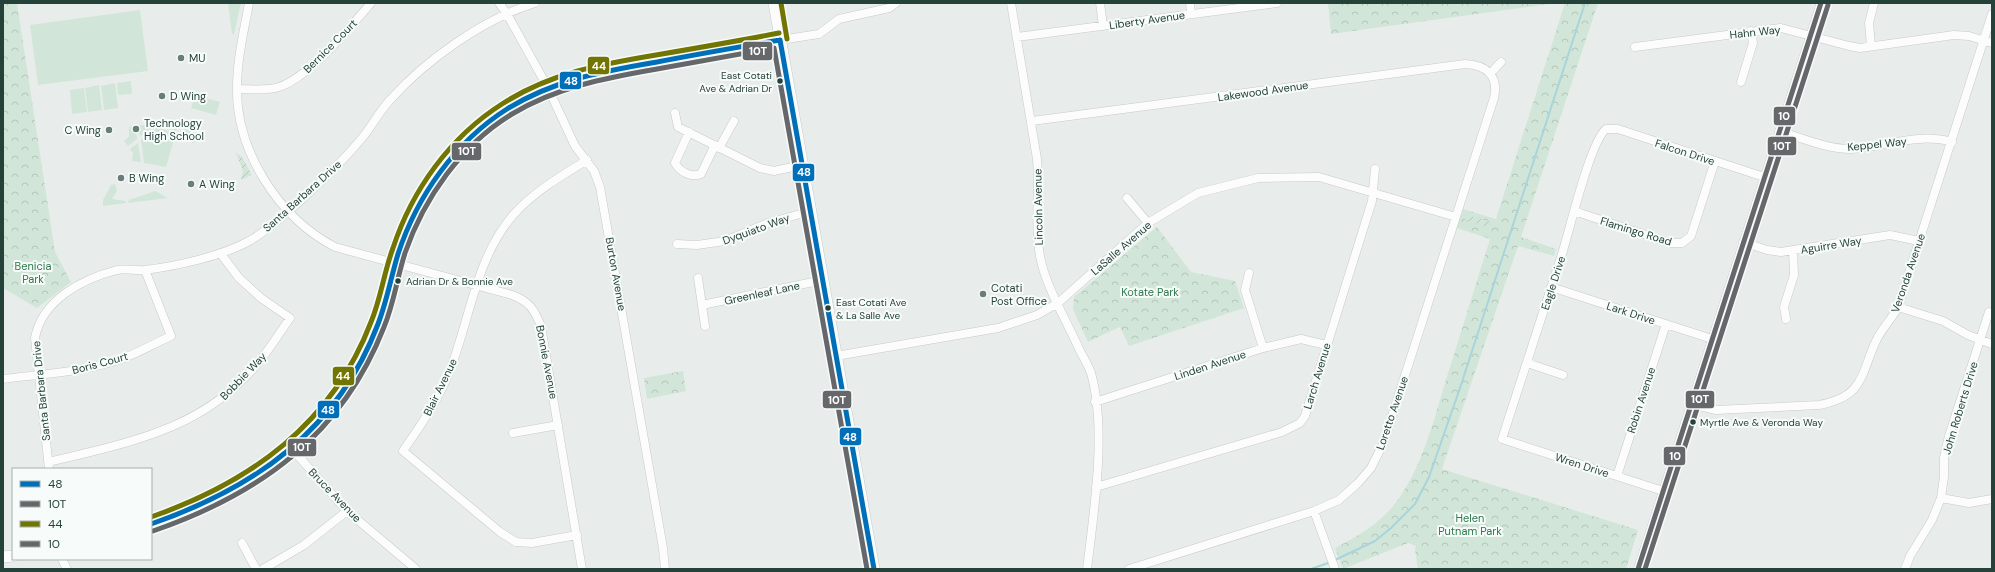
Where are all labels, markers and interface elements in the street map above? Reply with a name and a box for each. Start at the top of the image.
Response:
street label: Liberty Avenue [1108,8,1186,32]
street label: Bernice Court [300,16,360,76]
street label: Hahn Way [1729,22,1781,42]
line badge: 10T [742,41,773,61]
text: 10T [749,44,767,58]
place label: MU [189,51,205,65]
marker: MU [176,53,186,63]
line badge: 44 [587,56,610,75]
text: 44 [592,59,606,73]
place label: East Cotati Ave & Adrian Dr [699,69,772,95]
line badge: 48 [559,71,582,90]
text: 48 [564,74,578,88]
marker: East Cotati Ave & Adrian Dr [775,76,785,86]
street label: Lakewood Avenue [1217,78,1309,104]
place label: D Wing [170,89,206,103]
marker: D Wing [157,91,167,101]
line badge: 10 [1773,106,1796,126]
text: 10 [1778,109,1790,123]
place label: Technology High School [144,116,204,143]
place label: C Wing [64,123,101,137]
marker: Technology High School [131,124,141,134]
marker: C Wing [104,125,114,135]
street label: Keppel Way [1847,134,1907,154]
street label: Falcon Drive [1653,136,1717,168]
line badge: 10T [1767,136,1797,156]
text: 10T [1773,139,1791,153]
line badge: 10T [451,142,482,161]
text: 10T [458,144,476,158]
street label: Santa Barbara Drive [260,157,344,235]
line badge: 48 [792,163,815,182]
text: 48 [797,165,811,179]
street label: Lincoln Avenue [1030,169,1046,245]
place label: B Wing [129,171,164,185]
marker: B Wing [116,173,126,183]
place label: A Wing [199,177,235,191]
marker: A Wing [186,179,196,189]
street label: Dyquiato Way [720,210,792,248]
street label: Flamingo Road [1599,213,1674,249]
street label: LaSalle Avenue [1088,218,1154,278]
street label: Veronda Avenue [1888,232,1928,314]
street label: Aguirre Way [1800,233,1862,257]
street label: Burton Avenue [603,236,629,312]
street label: Eagle Drive [1538,254,1568,312]
park label: Benicia Park [15,259,51,286]
place label: Adrian Dr & Bonnie Ave [406,275,513,288]
marker: Adrian Dr & Bonnie Ave [393,276,403,286]
street label: Greenleaf Lane [723,278,801,308]
place label: Cotati Post Office [991,281,1047,308]
park label: Kotate Park [1121,285,1179,299]
marker: Cotati Post Office [978,289,988,299]
place label: East Cotati Ave & La Salle Ave [836,296,907,322]
street label: Lark Drive [1605,299,1657,327]
marker: East Cotati Ave & La Salle Ave [823,303,833,313]
street label: Bonnie Avenue [533,324,561,400]
street label: Santa Barbara Drive [29,340,53,442]
street label: Larch Avenue [1300,341,1334,411]
street label: Linden Avenue [1172,347,1248,383]
street label: Boris Court [70,349,130,377]
street label: Bobbie Way [217,349,269,403]
street label: Blair Avenue [420,356,460,418]
street label: John Roberts Drive [1939,360,1981,456]
street label: Robin Avenue [1624,365,1658,435]
line badge: 44 [332,366,355,386]
text: 44 [336,369,350,383]
street label: Loretto Avenue [1373,374,1411,452]
line badge: 10T [822,390,852,409]
line badge: 10T [1685,390,1715,409]
text: 10T [1691,392,1709,406]
text: 10T [828,393,846,407]
line badge: 48 [317,400,340,419]
text: 48 [321,403,335,417]
place label: Myrtle Ave & Veronda Way [1700,416,1823,429]
marker: Myrtle Ave & Veronda Way [1688,417,1698,427]
line badge: 48 [839,427,862,446]
text: 48 [843,430,857,444]
line badge: 10T [287,438,317,457]
text: 10T [293,440,311,454]
line badge: 10 [1663,446,1686,466]
text: 10 [1669,449,1681,463]
street label: Wren Drive [1553,450,1611,480]
street label: Bruce Avenue [306,465,364,525]
legend [12,468,152,560]
text: 48 [48,476,63,492]
text: 10T [48,496,67,512]
park label: Helen Putnam Park [1438,511,1502,538]
text: 44 [48,516,63,532]
text: 10 [48,536,60,552]

